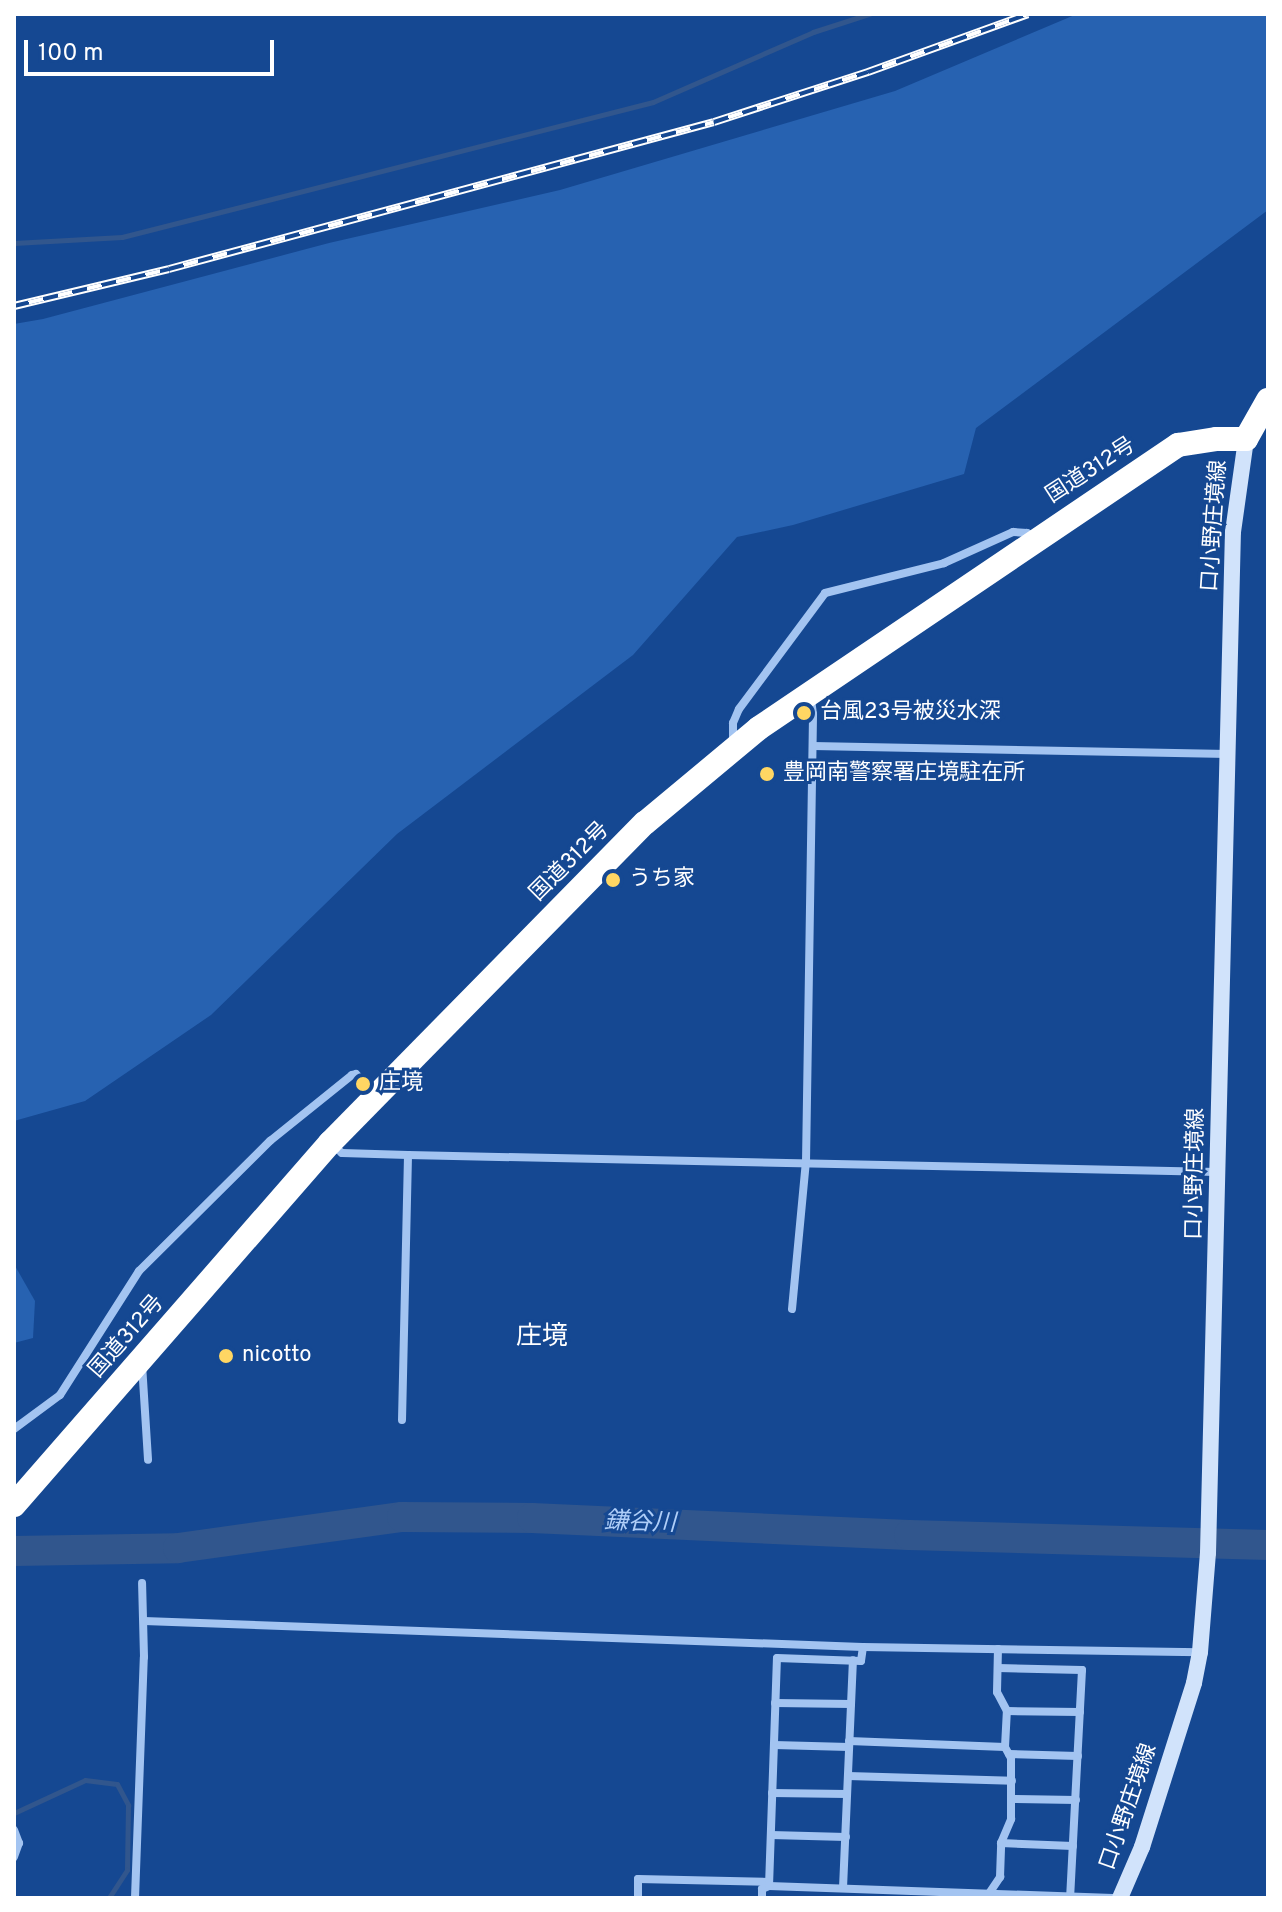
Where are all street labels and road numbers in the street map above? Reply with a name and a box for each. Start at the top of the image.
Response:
street label: 国道312号 [1042,432,1140,510]
street label: 口小野庄境線 [1197,459,1233,593]
street label: 国道312号 [525,817,615,907]
street label: 口小野庄境線 [1182,1108,1210,1240]
street label: 国道312号 [84,1290,170,1384]
street label: 口小野庄境線 [1095,1740,1163,1874]

